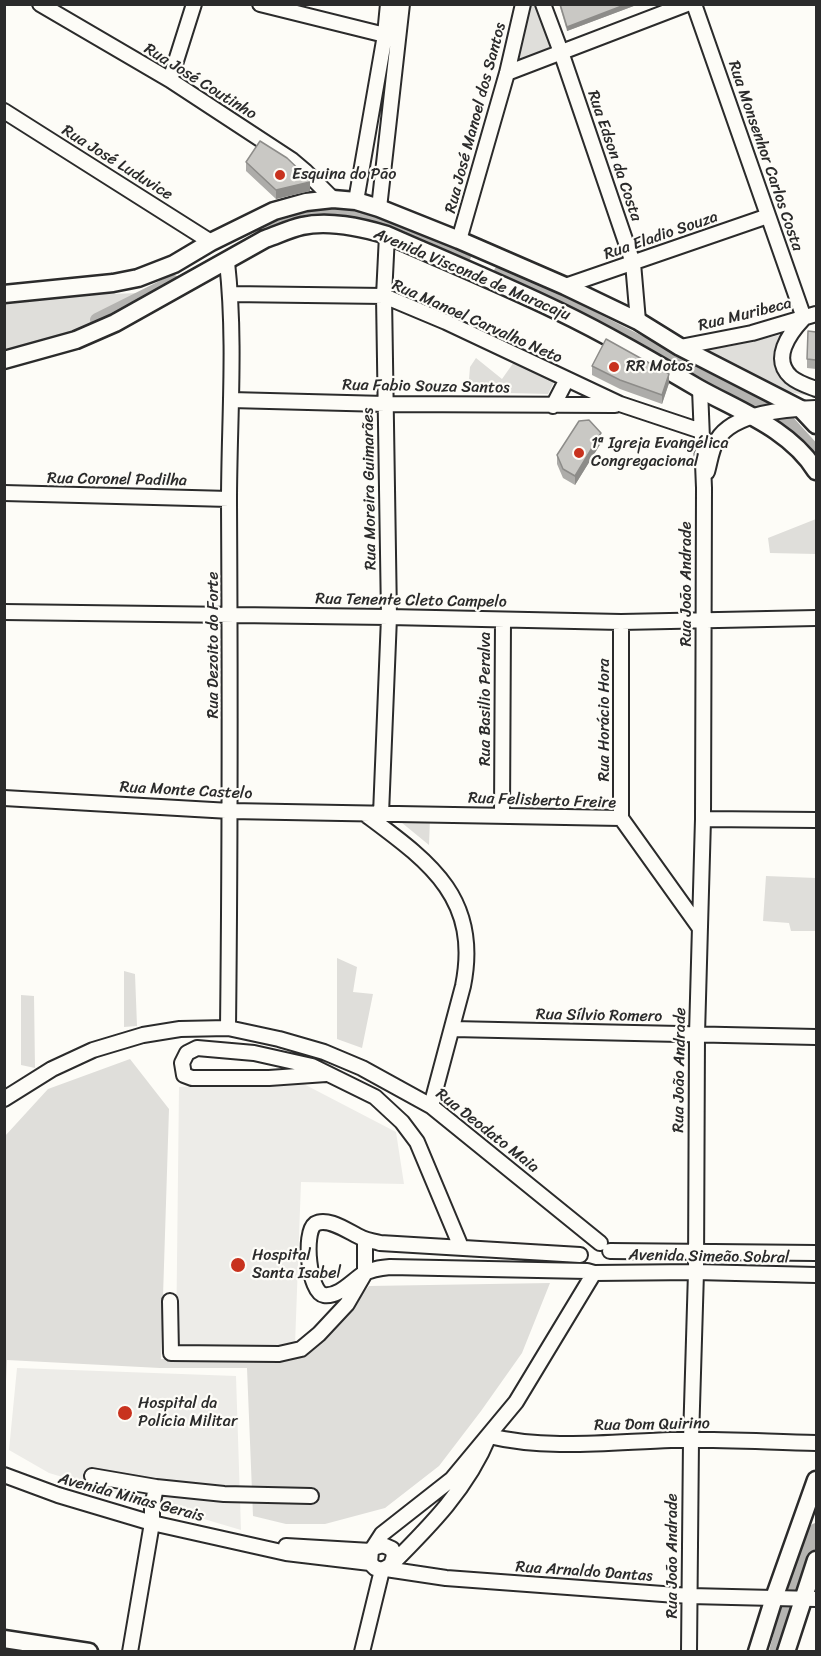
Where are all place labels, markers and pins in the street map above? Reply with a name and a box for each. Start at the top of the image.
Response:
place label: Esquina do Pão [292,165,396,185]
marker: Esquina do Pão [273,168,287,182]
place label: RR Motos [626,357,693,377]
marker: RR Motos [607,360,621,374]
place label: 1ª Igreja Evangélica Congregacional [591,434,729,472]
marker: 1ª Igreja Evangélica Congregacional [572,446,586,460]
place label: Hospital Santa Isabel [252,1246,341,1284]
marker: Hospital Santa Isabel [229,1256,247,1274]
place label: Hospital da Polícia Militar [138,1394,237,1432]
marker: Hospital da Polícia Militar [116,1404,134,1422]

